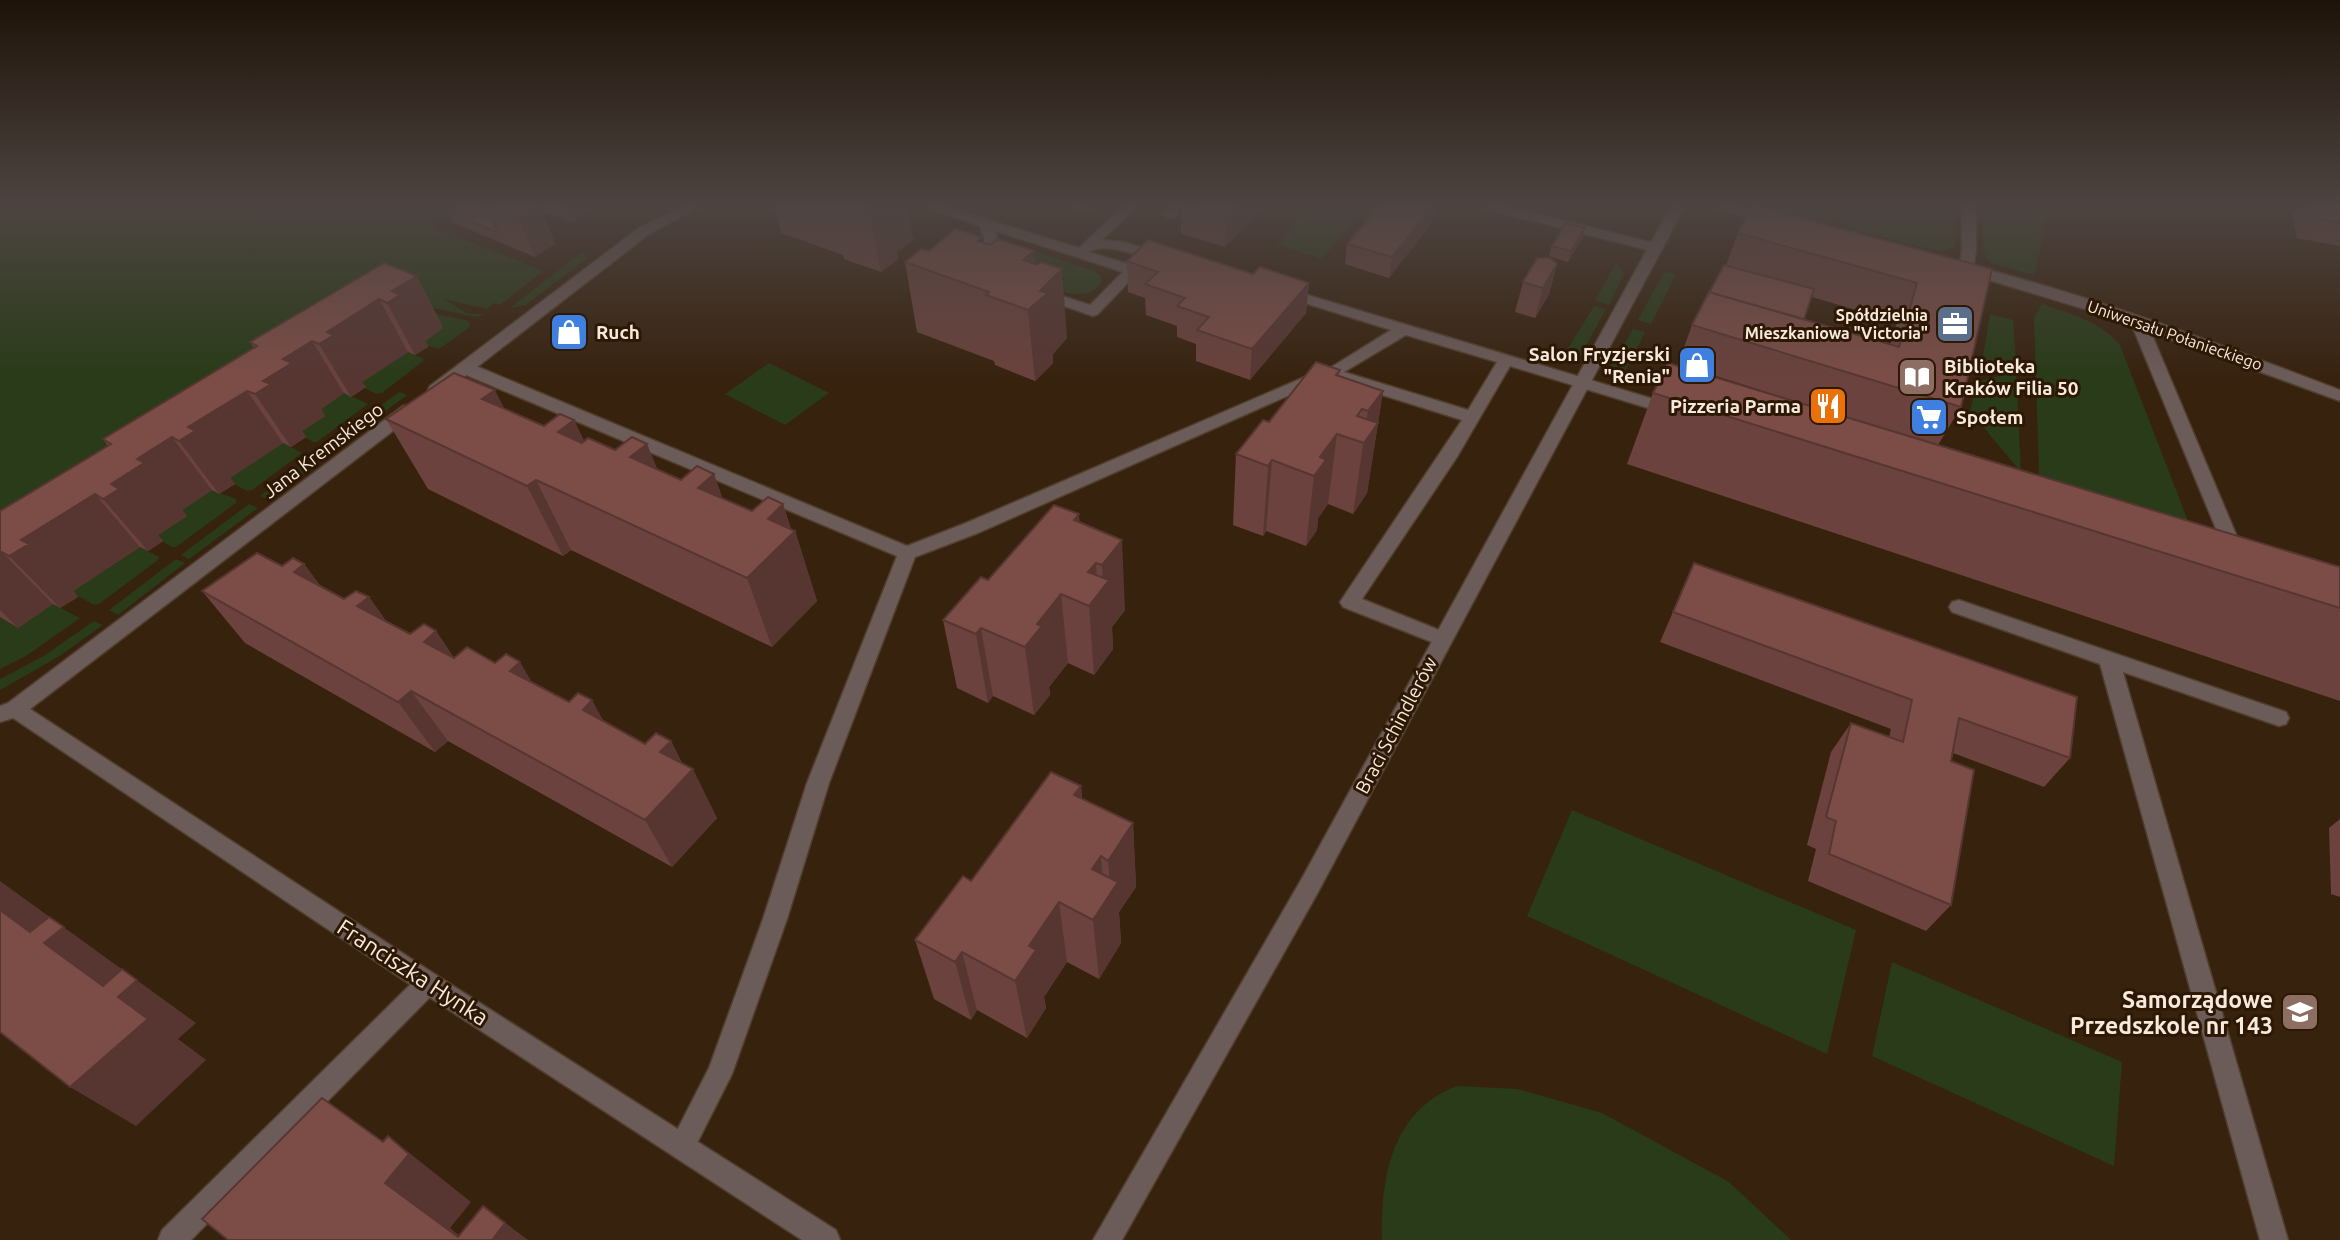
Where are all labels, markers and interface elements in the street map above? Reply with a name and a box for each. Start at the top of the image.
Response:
street label: Uniwersału Połanieckiego [2085,297,2265,373]
office icon: Spółdzielnia Mieszkaniowa "Victoria" [1934,303,1976,345]
place label: Spółdzielnia Mieszkaniowa "Victoria" [1745,306,1928,342]
shop icon: Ruch [548,311,590,353]
place label: Ruch [596,321,640,343]
place label: Salon Fryzjerski "Renia" [1529,343,1670,387]
shop icon: Salon Fryzjerski "Renia" [1676,344,1718,386]
place label: Biblioteka Kraków Filia 50 [1944,355,2079,399]
library icon: Biblioteka Kraków Filia 50 [1896,356,1938,398]
restaurant icon: Pizzeria Parma [1807,385,1849,427]
place label: Pizzeria Parma [1670,395,1801,417]
supermarket icon: Społem [1908,396,1950,438]
street label: Jana Kremskiego [259,398,387,502]
place label: Społem [1956,406,2023,428]
street label: Braci Schindlerów [1351,653,1441,797]
street label: Franciszka Hynka [333,914,493,1030]
place label: Samorządowe Przedszkole nr 143 [2070,987,2273,1038]
school or university icon: Samorządowe Przedszkole nr 143 [2279,991,2321,1033]

